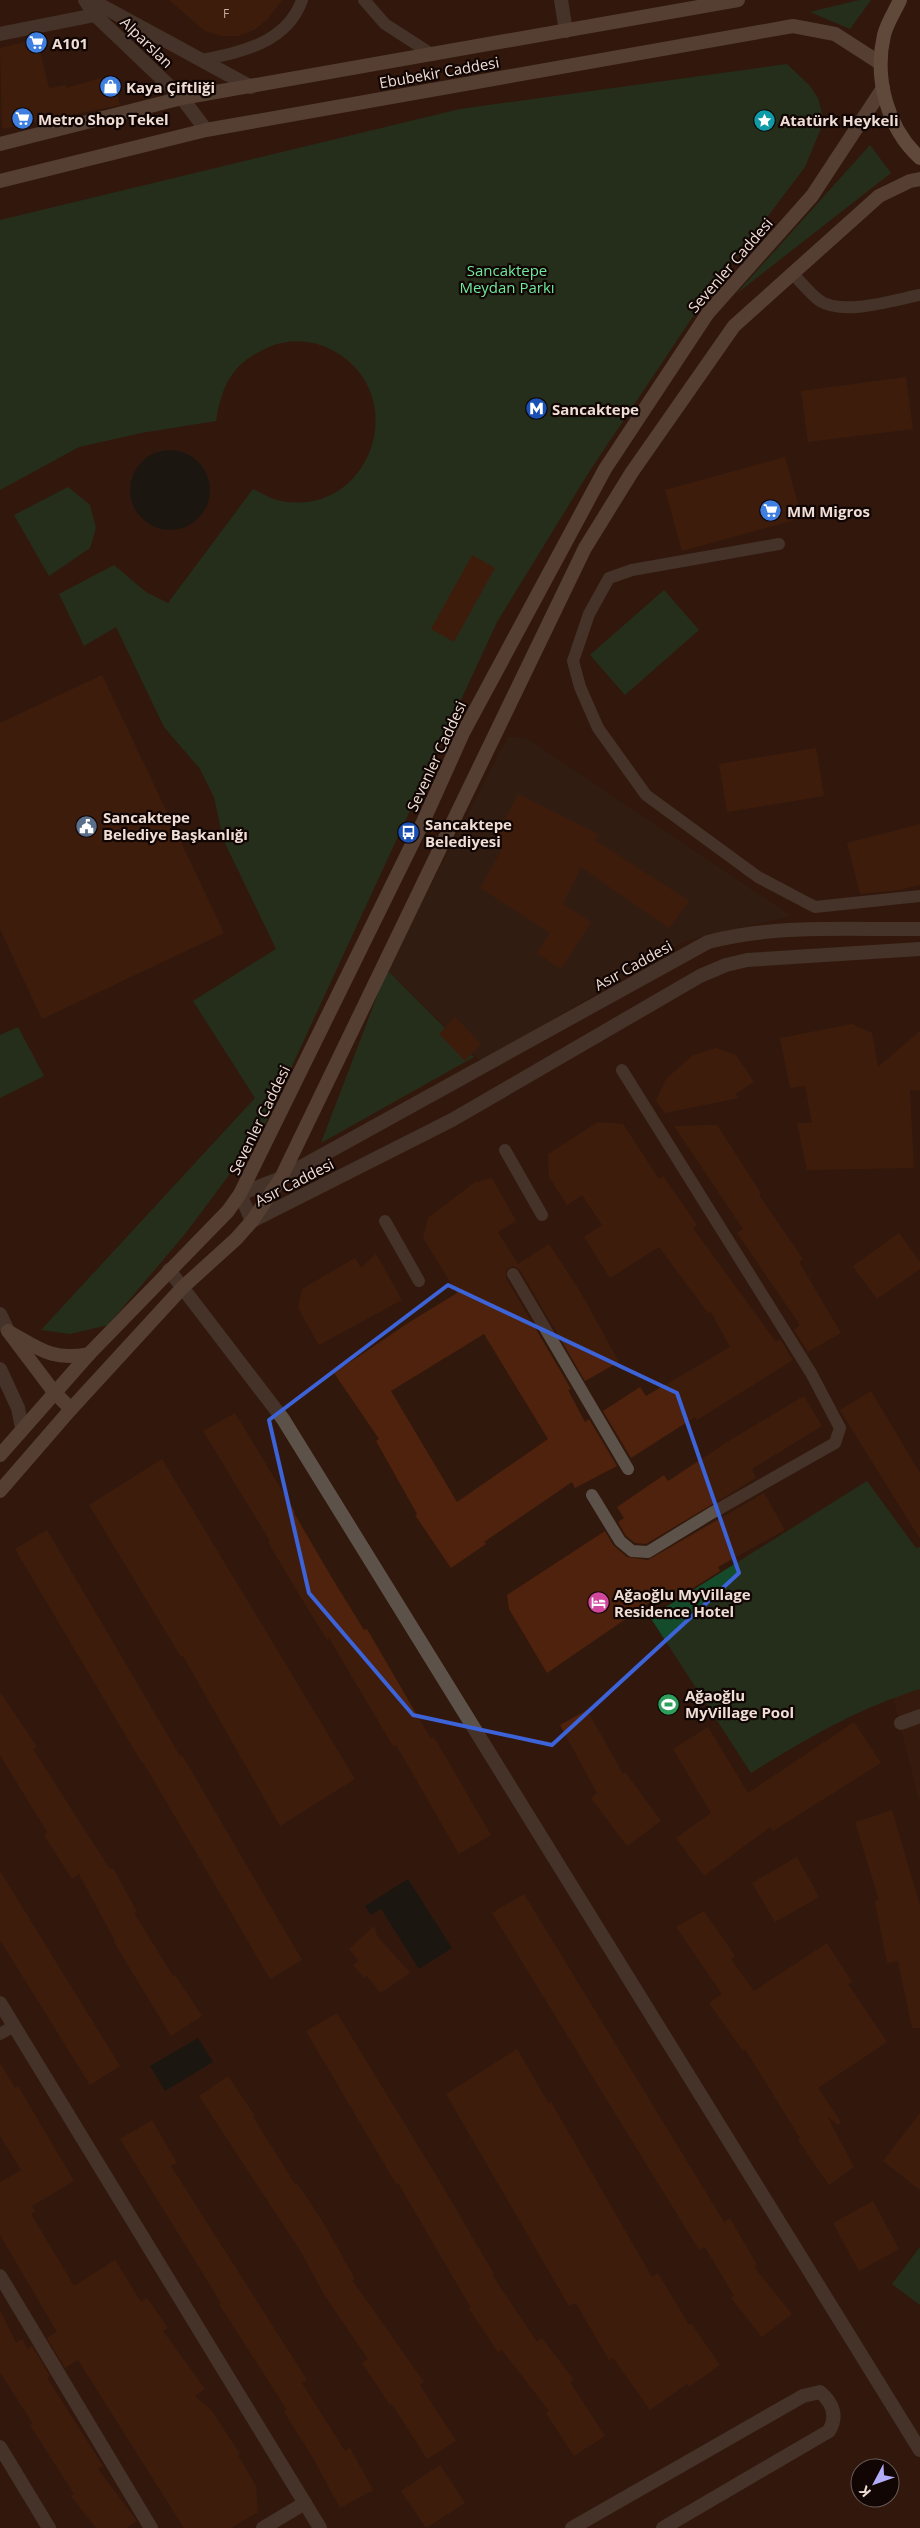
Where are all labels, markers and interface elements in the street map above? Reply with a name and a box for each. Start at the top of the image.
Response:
house number: F [223,5,229,22]
street label: Alparslan [117,12,177,72]
supermarket icon: A101 [24,31,48,55]
place label: A101 [52,33,88,53]
street label: Ebubekir Caddesi [377,52,501,92]
shop icon: Kaya Çiftliği [98,75,122,99]
place label: Kaya Çiftliği [126,77,215,97]
supermarket icon: Metro Shop Tekel [10,107,34,131]
place icon: Atatürk Heykeli [752,108,776,132]
place label: Metro Shop Tekel [38,109,169,129]
place label: Atatürk Heykeli [780,110,899,130]
street label: Sevenler Caddesi [683,213,777,317]
park label: Sancaktepe Meydan Parkı [459,260,555,297]
metro station icon: Sancaktepe [524,397,548,421]
place label: Sancaktepe [552,399,639,419]
supermarket icon: MM Migros [759,499,783,523]
place label: MM Migros [787,501,870,521]
street label: Sevenler Caddesi [402,698,470,814]
place label: Sancaktepe Belediye Başkanlığı [103,807,248,844]
public building icon: Sancaktepe Belediye Başkanlığı [75,814,99,838]
place label: Sancaktepe Belediyesi [425,814,512,851]
bus stop icon: Sancaktepe Belediyesi [397,821,421,845]
street label: Asır Caddesi [591,935,675,995]
street label: Sevenler Caddesi [224,1062,294,1178]
street label: Asır Caddesi [251,1154,337,1210]
place label: Ağaoğlu MyVillage Residence Hotel [614,1584,751,1621]
hotel icon: Ağaoğlu MyVillage Residence Hotel [586,1591,610,1615]
place label: Ağaoğlu MyVillage Pool [685,1685,794,1722]
sports icon: Ağaoğlu MyVillage Pool [657,1692,681,1716]
north arrow [850,2458,900,2508]
text: K [854,2482,875,2502]

